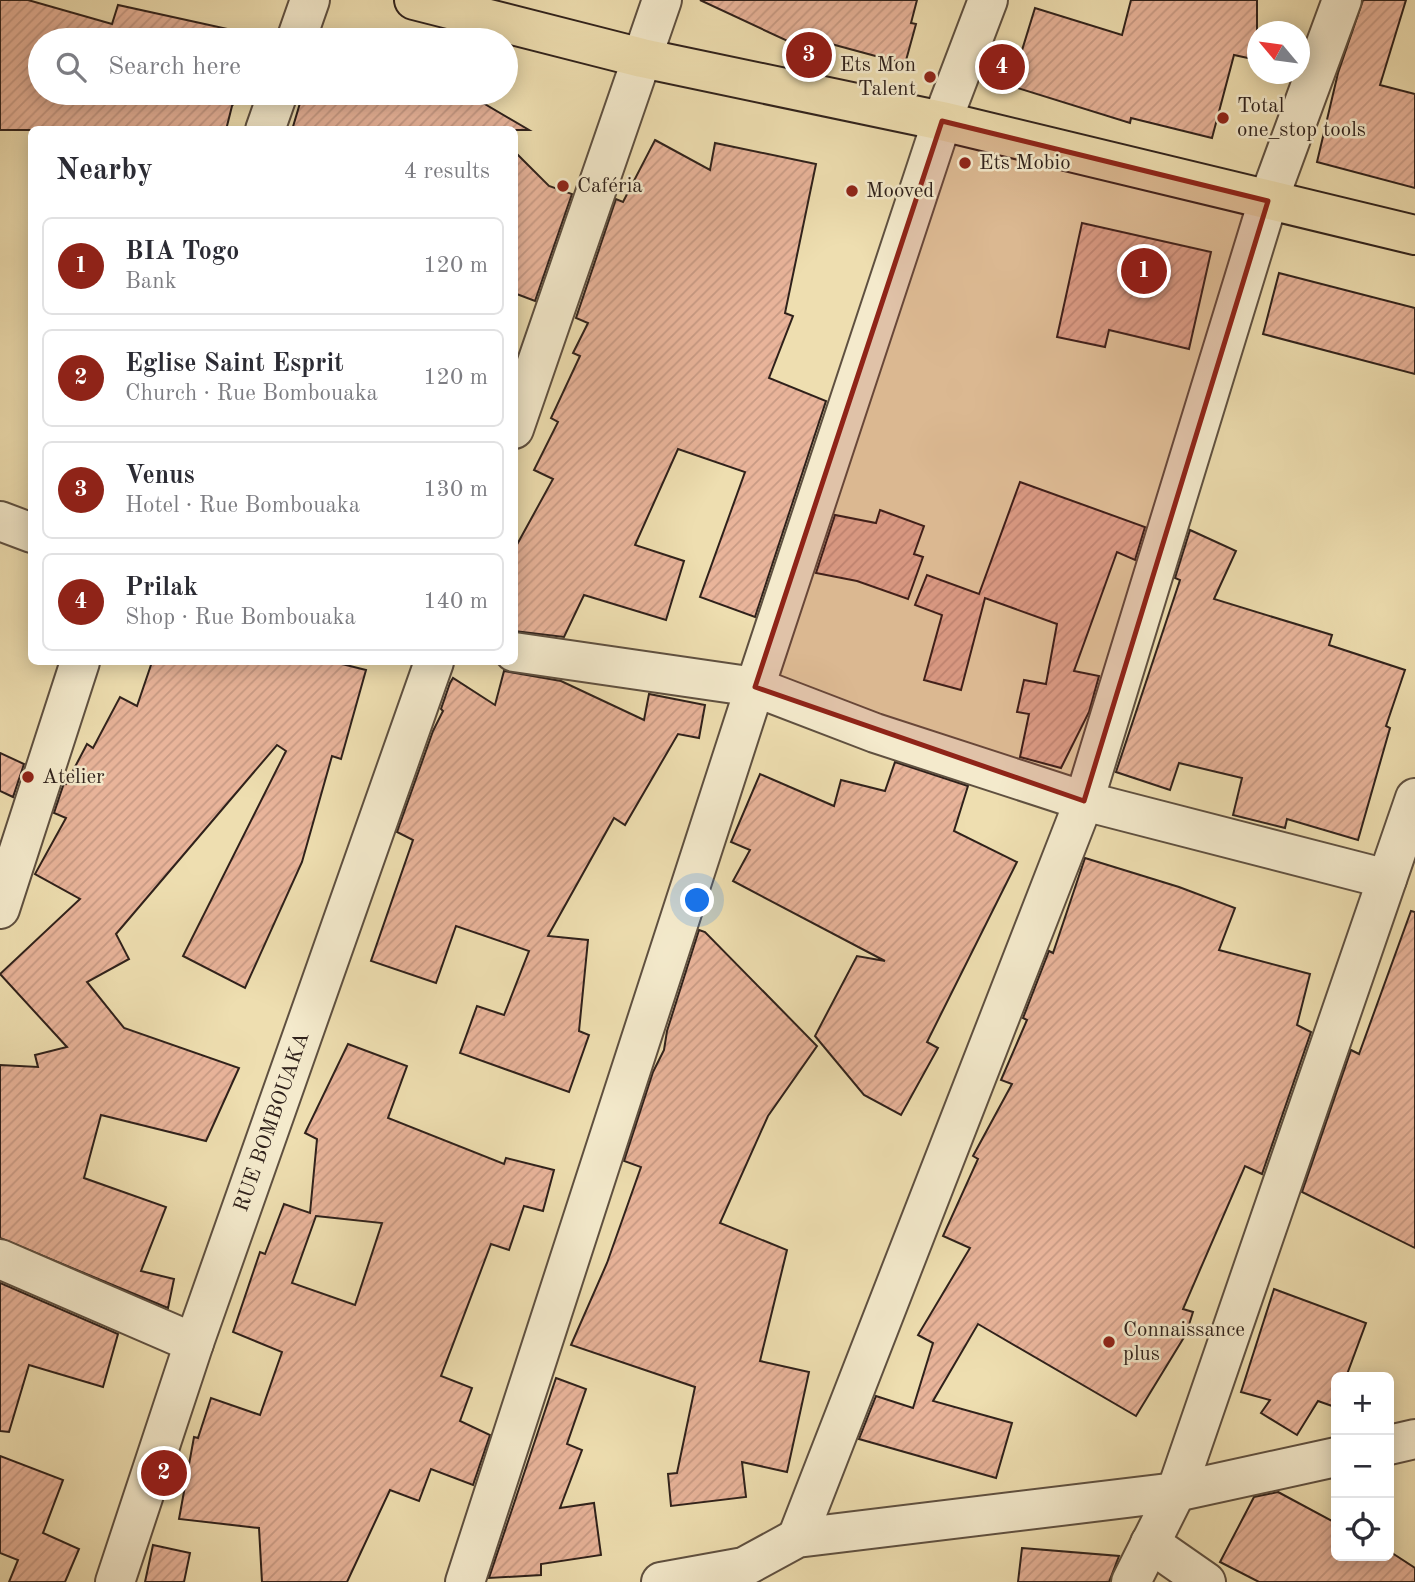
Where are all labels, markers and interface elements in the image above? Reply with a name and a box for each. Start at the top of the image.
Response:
north arrow [1247,21,1310,84]
search box [28,28,518,105]
pin: 3 [786,29,832,81]
pin: 4 [979,41,1025,93]
icon: search [52,48,90,86]
text: Search here [108,54,241,80]
place label: Ets Mon Talent [840,55,916,100]
marker: Ets Mon Talent [922,69,938,85]
place label: Total one_stop tools [1237,96,1366,141]
marker: Total one_stop tools [1215,110,1231,126]
place label: Ets Mobio [979,153,1071,174]
marker: Ets Mobio [957,155,973,171]
text: Nearby [56,156,153,186]
text: 4 results [404,160,490,183]
place label: Caféria [577,176,643,197]
marker: Caféria [555,178,571,194]
place label: Mooved [866,181,934,202]
marker: Mooved [844,183,860,199]
text: BIA Togo [125,239,239,265]
pin: 1 [1121,245,1167,297]
text: 1 [74,254,88,277]
text: 120 m [423,254,488,277]
text: Bank [125,270,177,293]
text: Eglise Saint Esprit [125,351,344,377]
text: 2 [74,366,88,389]
text: 120 m [423,366,488,389]
text: Church · Rue Bombouaka [125,382,378,405]
text: Venus [125,463,195,489]
text: 3 [74,478,88,501]
text: 130 m [423,478,488,501]
text: Hotel · Rue Bombouaka [125,494,360,517]
text: Prilak [125,575,198,601]
text: 4 [74,590,88,613]
text: 140 m [423,590,488,613]
text: Shop · Rue Bombouaka [125,606,356,629]
place label: Atelier [42,767,105,788]
marker: Atelier [20,769,36,785]
your location [680,883,714,917]
street label: RUE BOMBOUAKA [231,1029,313,1215]
place label: Connaissance plus [1123,1320,1245,1365]
marker: Connaissance plus [1101,1334,1117,1350]
map controls [1331,1372,1394,1561]
button: + [1331,1372,1394,1435]
button: − [1331,1435,1394,1498]
pin: 2 [141,1447,187,1499]
button: locate [1331,1498,1394,1561]

